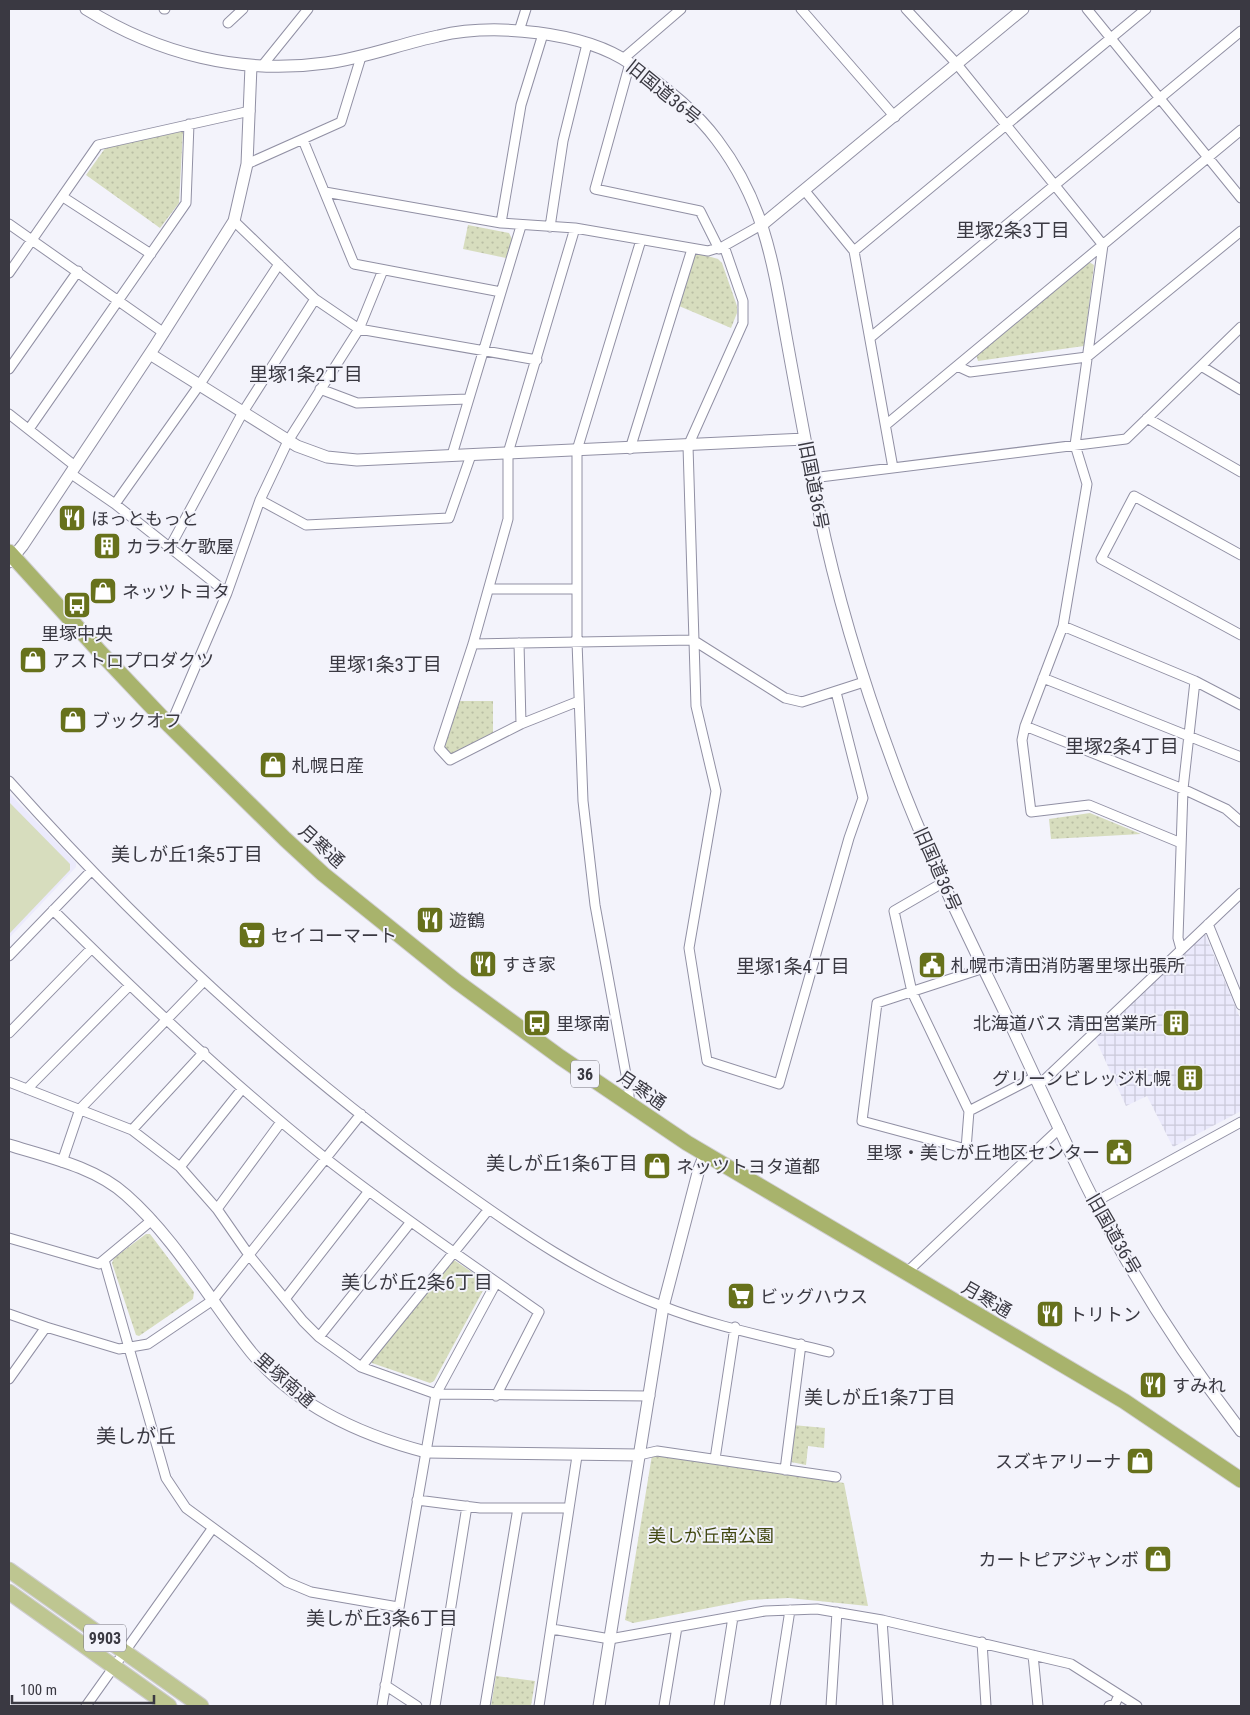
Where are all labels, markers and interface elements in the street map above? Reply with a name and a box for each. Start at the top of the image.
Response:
street label: 旧国道36号 [623,56,705,128]
district label: 里塚2条3丁目 [956,219,1070,242]
district label: 里塚1条2丁目 [249,363,363,386]
street label: 旧国道36号 [795,439,833,531]
restaurant icon: ほっともっと [57,503,87,533]
place label: ほっともっと [91,508,199,529]
building icon: カラオケ歌屋 [92,531,122,561]
place label: カラオケ歌屋 [126,536,234,557]
shop icon: ネッツトヨタ [88,576,118,606]
place label: ネッツトヨタ [122,581,230,602]
bus stop icon: 里塚中央 [62,590,92,620]
place label: 里塚中央 [41,623,113,644]
shop icon: アストロプロダクツ [18,645,48,675]
place label: アストロプロダクツ [52,650,214,671]
district label: 里塚1条3丁目 [328,653,442,676]
shop icon: ブックオフ [58,705,88,735]
place label: ブックオフ [92,710,182,731]
district label: 里塚2条4丁目 [1065,735,1179,758]
shop icon: 札幌日産 [258,750,288,780]
place label: 札幌日産 [292,755,364,776]
street label: 月寒通 [295,820,349,872]
street label: 旧国道36号 [910,824,966,914]
district label: 美しが丘1条5丁目 [111,843,263,866]
restaurant icon: 遊鶴 [415,905,445,935]
place label: 遊鶴 [449,910,485,931]
supermarket icon: セイコーマート [237,920,267,950]
place label: セイコーマート [271,925,397,946]
restaurant icon: すき家 [468,949,498,979]
public building icon: 札幌市清田消防署里塚出張所 [917,950,947,980]
place label: すき家 [502,954,556,975]
district label: 里塚1条4丁目 [736,955,850,978]
place label: 札幌市清田消防署里塚出張所 [951,955,1185,976]
bus stop icon: 里塚南 [522,1008,552,1038]
building icon: 北海道バス 清田営業所 [1161,1008,1191,1038]
place label: 里塚南 [556,1013,610,1034]
place label: 北海道バス 清田営業所 [973,1013,1157,1034]
road number: 36 [571,1060,599,1088]
building icon: グリーンビレッジ札幌 [1175,1063,1205,1093]
street label: 月寒通 [614,1066,670,1114]
place label: グリーンビレッジ札幌 [992,1068,1171,1089]
public building icon: 里塚・美しが丘地区センター [1104,1137,1134,1167]
place label: 里塚・美しが丘地区センター [866,1142,1100,1163]
shop icon: ネッツトヨタ道都 [642,1151,672,1181]
district label: 美しが丘1条6丁目 [486,1152,638,1175]
place label: ネッツトヨタ道都 [676,1156,820,1177]
street label: 旧国道36号 [1082,1190,1146,1278]
district label: 美しが丘2条6丁目 [341,1271,493,1294]
street label: 月寒通 [958,1276,1016,1322]
supermarket icon: ビッグハウス [726,1281,756,1311]
place label: ビッグハウス [760,1286,868,1307]
restaurant icon: トリトン [1035,1299,1065,1329]
place label: トリトン [1069,1304,1141,1325]
street label: 里塚南通 [251,1348,319,1412]
restaurant icon: すみれ [1138,1370,1168,1400]
place label: すみれ [1172,1375,1226,1396]
district label: 美しが丘1条7丁目 [804,1386,956,1409]
district label: 美しが丘 [96,1424,176,1448]
shop icon: スズキアリーナ [1125,1446,1155,1476]
place label: スズキアリーナ [995,1451,1121,1472]
park label: 美しが丘南公園 [648,1525,774,1546]
shop icon: カートピアジャンボ [1143,1544,1173,1574]
place label: カートピアジャンボ [979,1549,1139,1570]
district label: 美しが丘3条6丁目 [306,1607,458,1630]
road number: 9903 [84,1625,126,1652]
scale bar [12,1672,155,1704]
text: 100 m [20,1681,57,1699]

